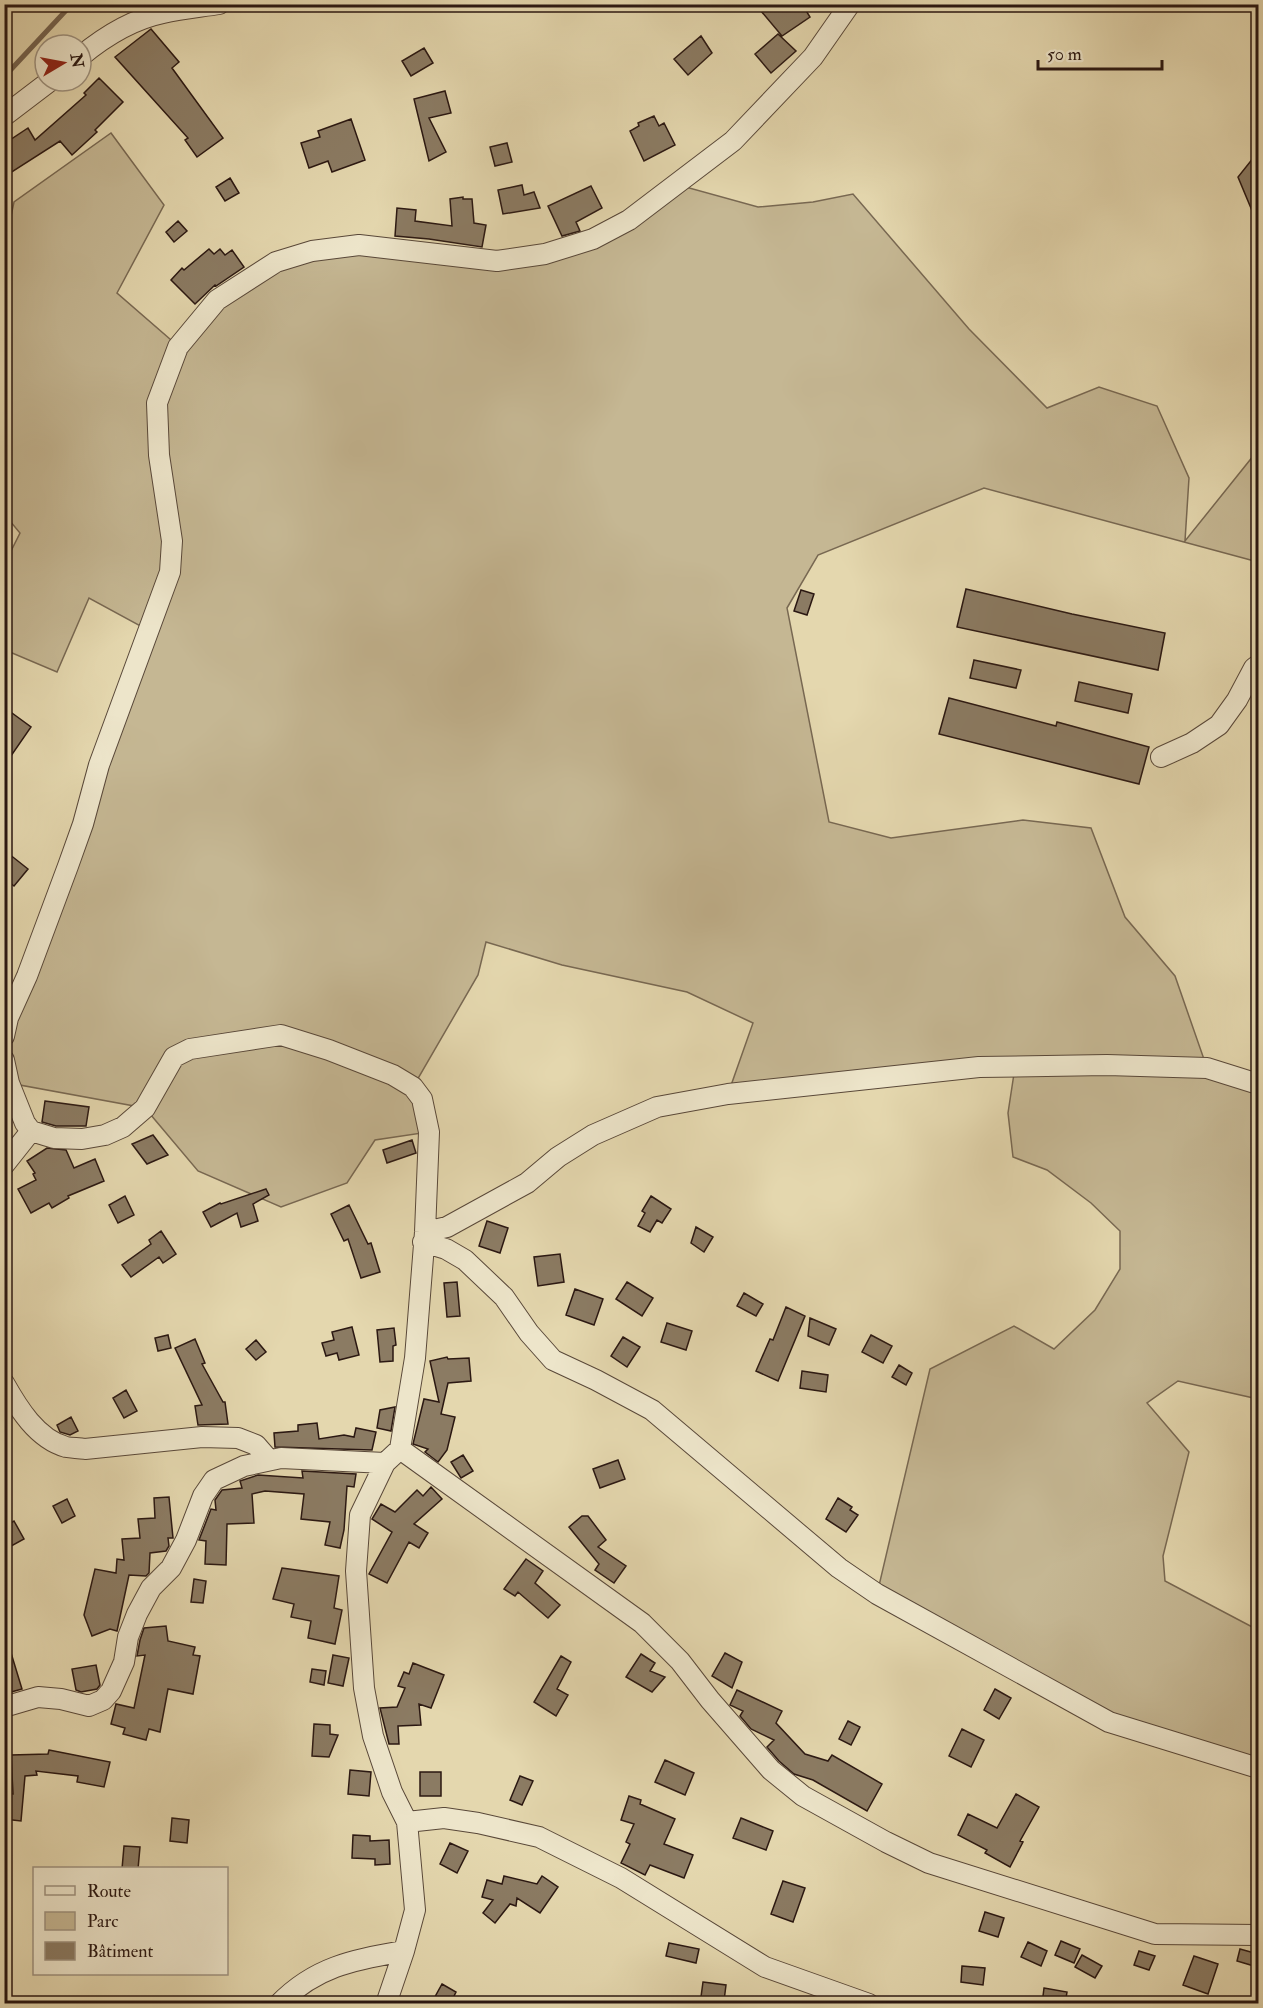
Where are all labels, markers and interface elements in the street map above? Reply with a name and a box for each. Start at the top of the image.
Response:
north arrow [33,33,93,93]
scale bar [1038,33,1162,71]
text: 50 m [1047,43,1082,66]
text: N [66,51,88,70]
legend [33,1867,228,1975]
text: Route [87,1880,131,1903]
text: Parc [87,1910,118,1933]
text: Bâtiment [87,1940,153,1963]

